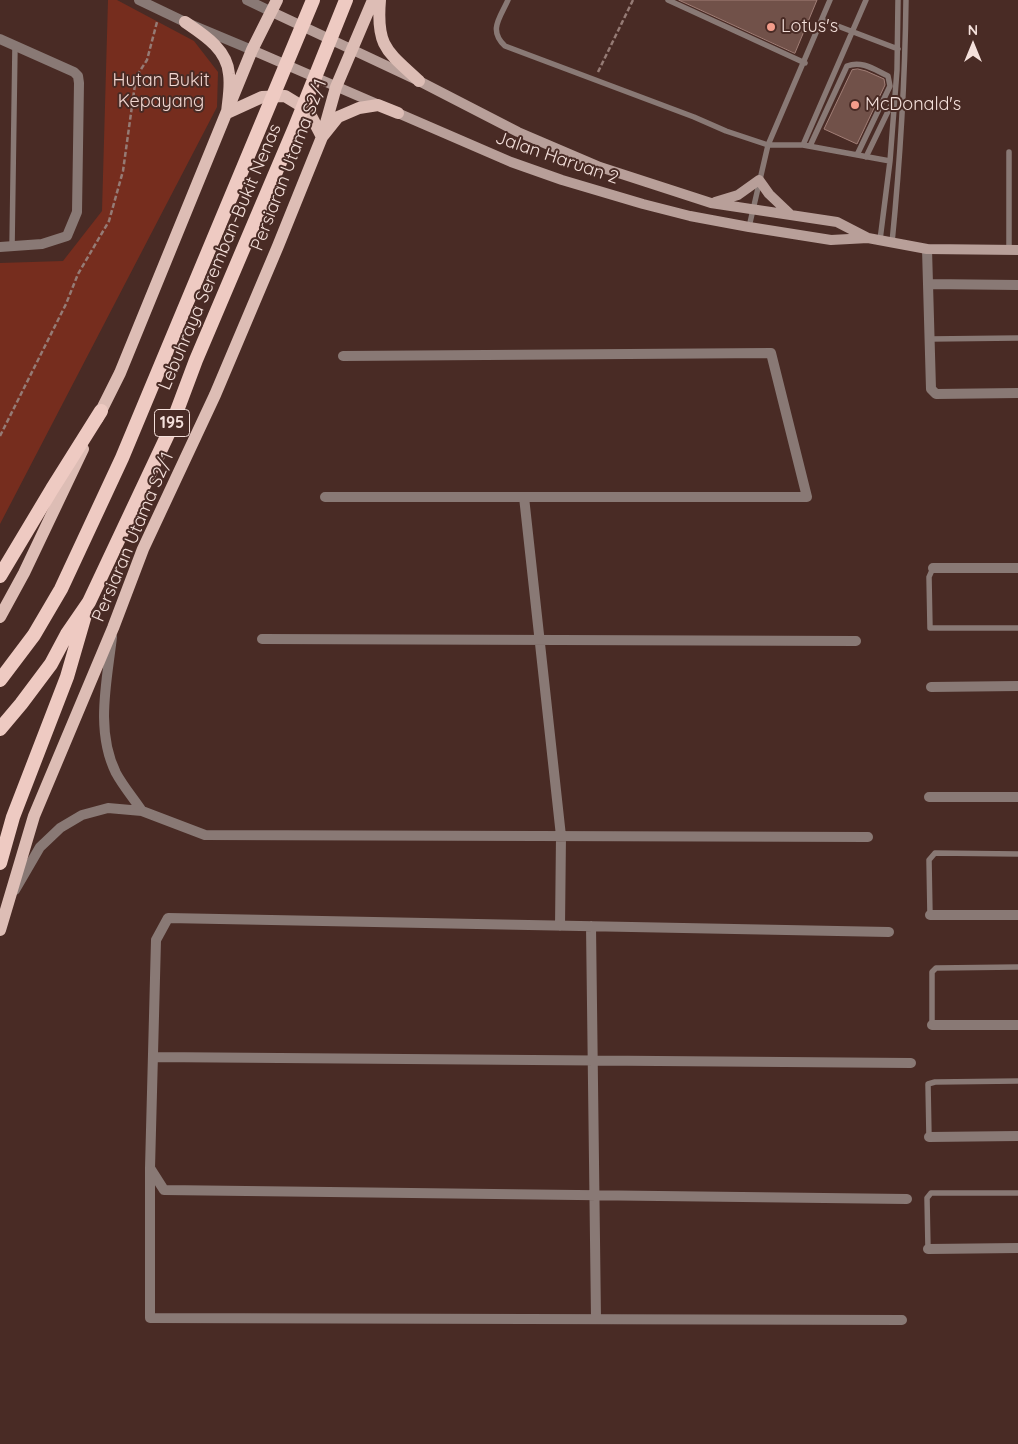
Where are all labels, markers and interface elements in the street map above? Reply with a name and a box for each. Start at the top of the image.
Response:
place label: Lotus's [781,16,838,38]
north arrow [948,20,998,70]
marker: Lotus's [765,21,777,33]
text: N [968,21,978,39]
park label: Hutan Bukit Kepayang [112,70,210,112]
street label: Persiaran Utama S2/1 [246,76,332,254]
place label: McDonald's [865,94,961,116]
marker: McDonald's [849,99,861,111]
street label: Lebuhraya Seremban-Bukit Nenas [154,121,286,393]
street label: Jalan Haruan 2 [493,127,621,189]
road number: 195 [154,409,190,436]
street label: Persiaran Utama S2/1 [87,449,179,625]

